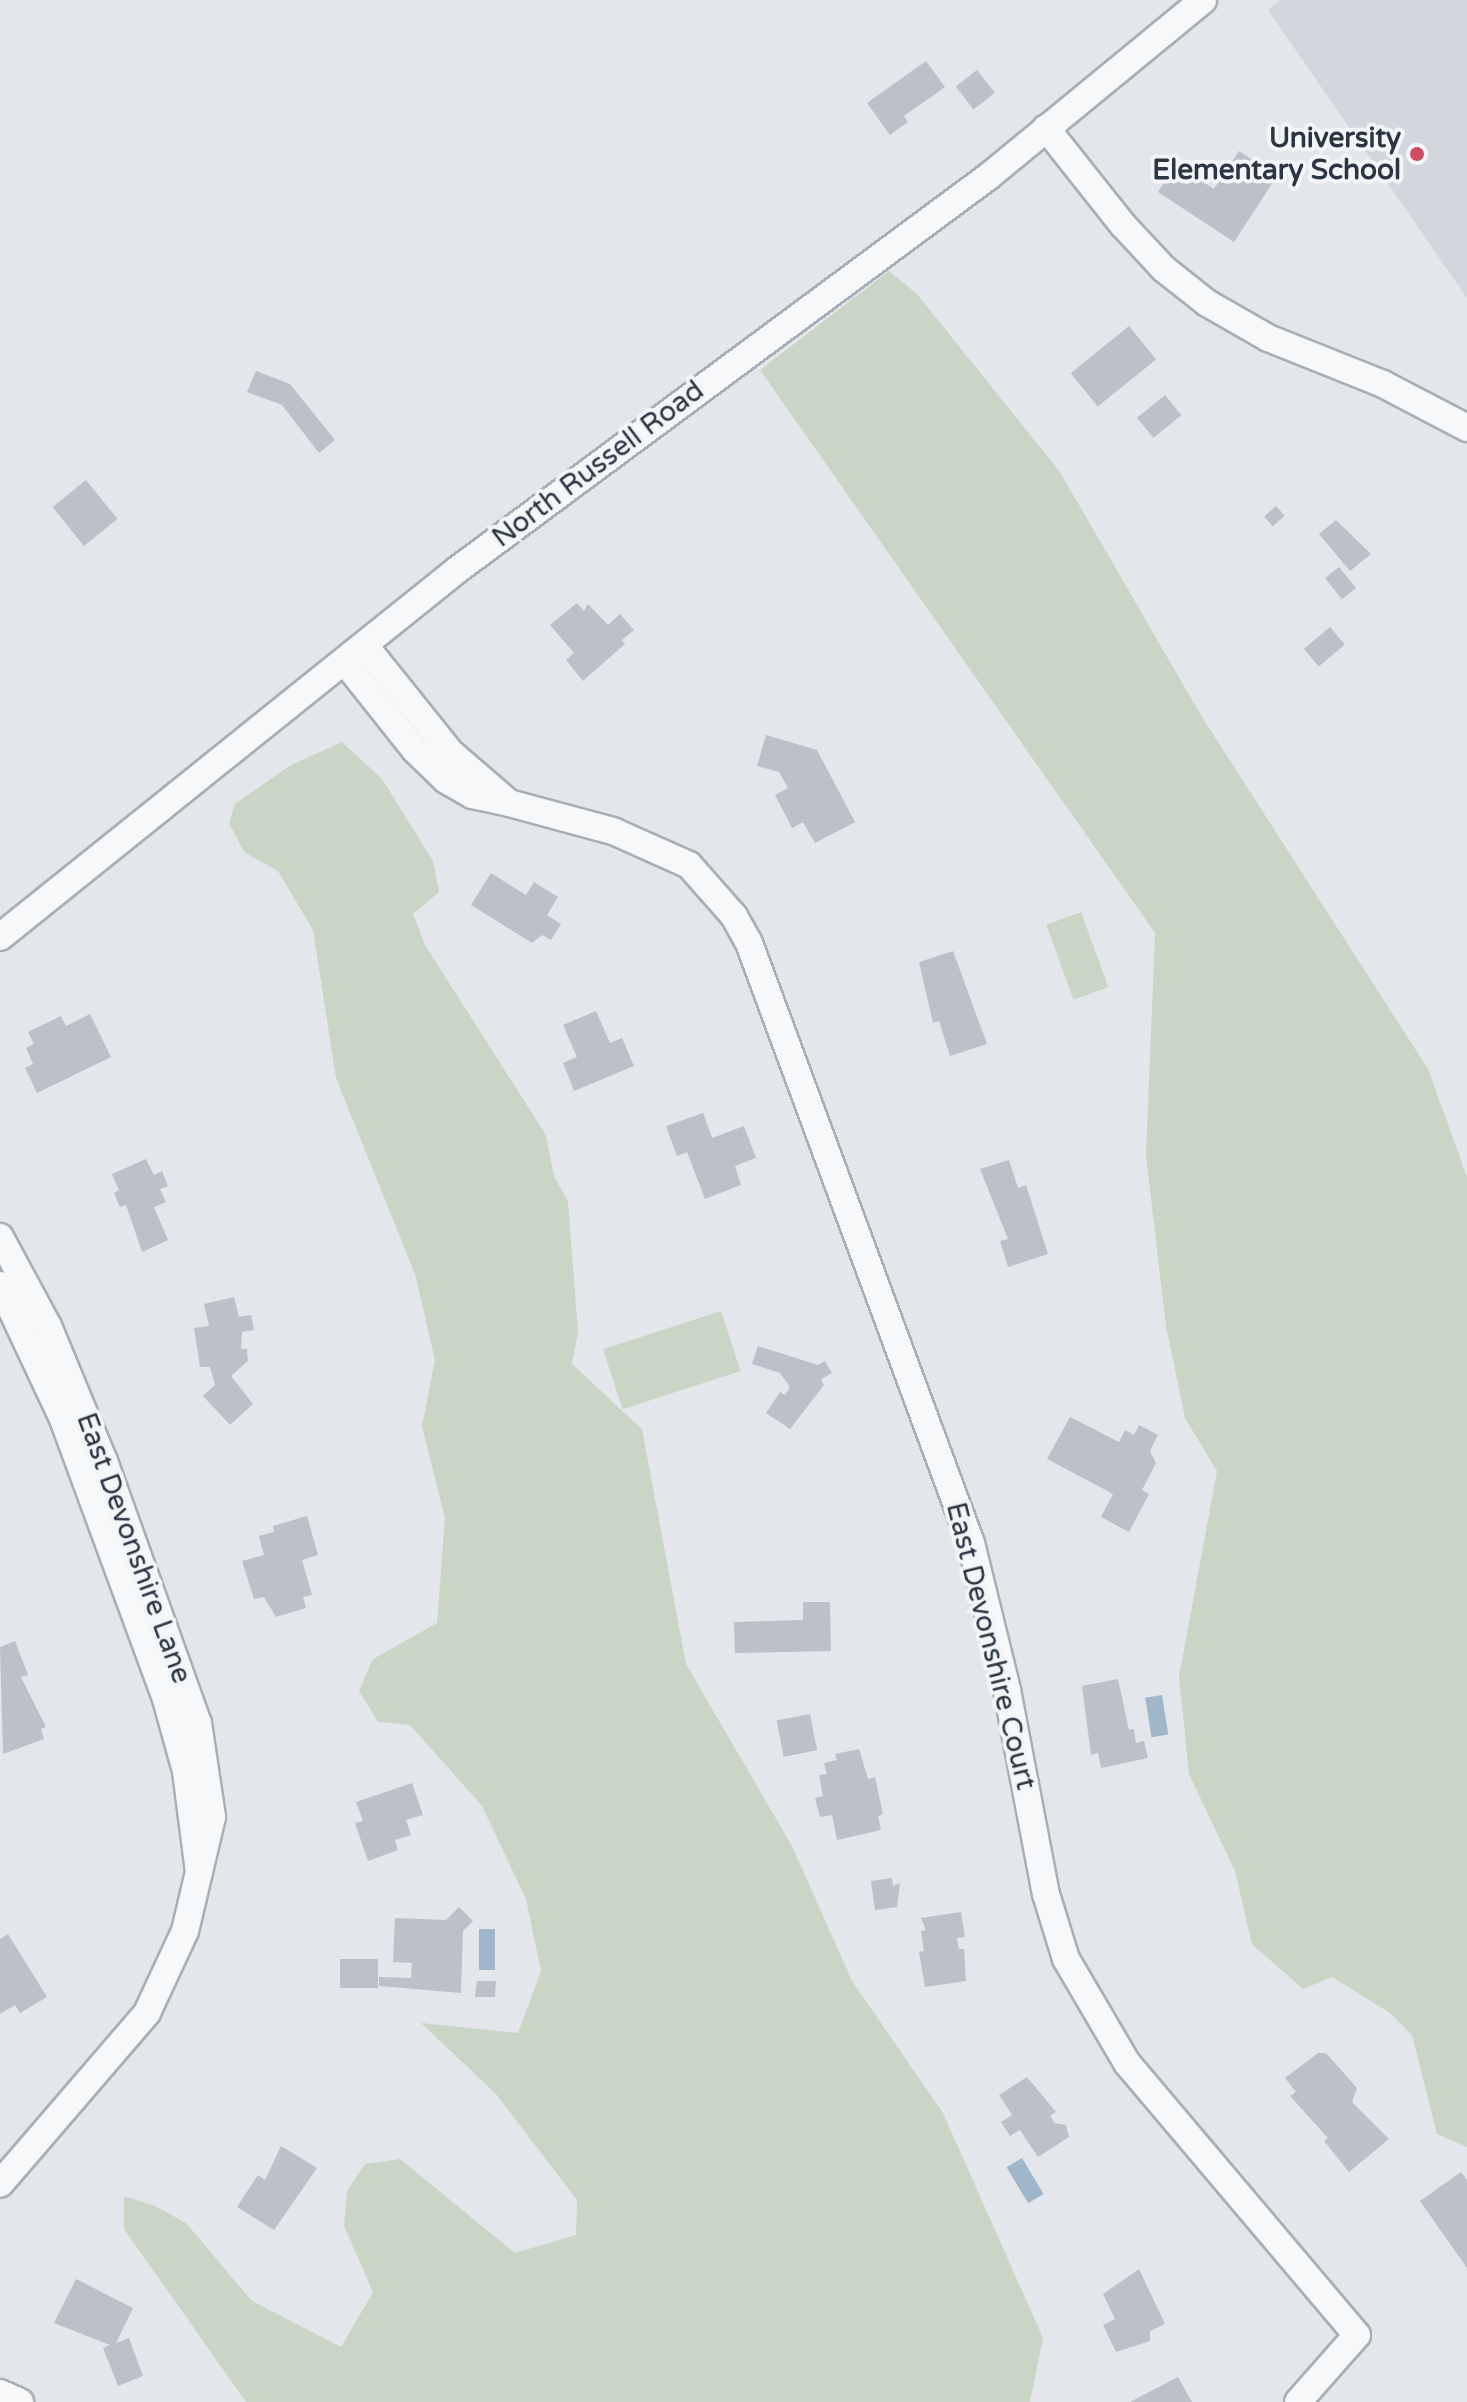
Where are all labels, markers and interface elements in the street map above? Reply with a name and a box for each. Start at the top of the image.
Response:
place label: University Elementary School [1152,121,1401,187]
marker: University Elementary School [1408,145,1426,163]
street label: North Russell Road [486,373,710,555]
street label: East Devonshire Lane [69,1408,199,1688]
street label: East Devonshire Court [939,1499,1043,1793]

